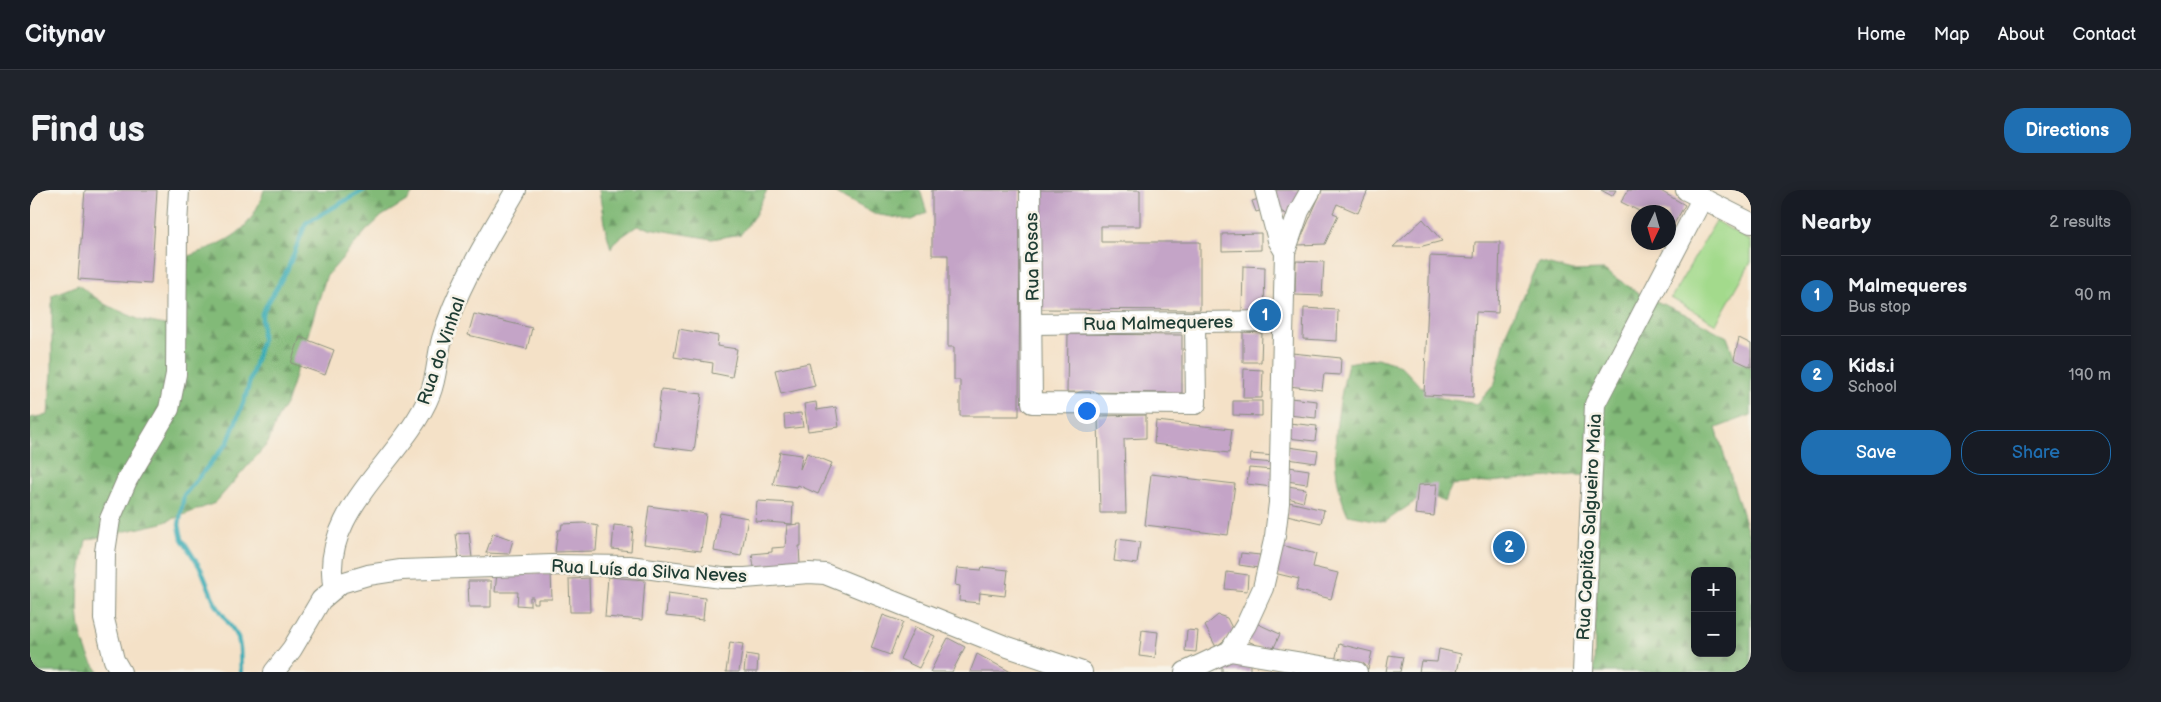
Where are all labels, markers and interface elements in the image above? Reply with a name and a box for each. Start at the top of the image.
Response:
text: Citynav [25,20,106,49]
text: Home [1857,24,1906,45]
text: Map [1934,24,1970,45]
text: About [1998,24,2045,45]
text: Contact [2073,24,2136,45]
button: Directions [2004,108,2131,153]
text: Find us [30,109,145,152]
north arrow [1631,205,1676,250]
text: Nearby [1801,210,1871,235]
street label: Rua Rosas [1021,212,1044,302]
text: 2 results [2049,213,2111,232]
text: Malmequeres [1848,275,1967,298]
text: 1 [1814,286,1820,305]
text: 90 m [2075,286,2111,305]
street label: Rua do Vinhal [413,295,470,408]
pin: 1 [1249,296,1281,334]
text: Bus stop [1848,298,1911,317]
street label: Rua Malmequeres [1083,312,1233,335]
text: Kids.i [1848,355,1894,378]
text: 2 [1812,366,1822,385]
text: 190 m [2069,366,2111,385]
text: School [1848,378,1897,397]
your location [1074,398,1100,424]
street label: Rua Capitão Salgueiro Maia [1573,413,1606,641]
button: Save [1801,430,1951,475]
button: Share [1961,430,2111,475]
pin: 2 [1493,528,1525,566]
street label: Rua Luís da Silva Neves [551,556,747,587]
map controls [1691,567,1736,657]
button: + [1691,567,1736,612]
button: − [1691,612,1736,657]

